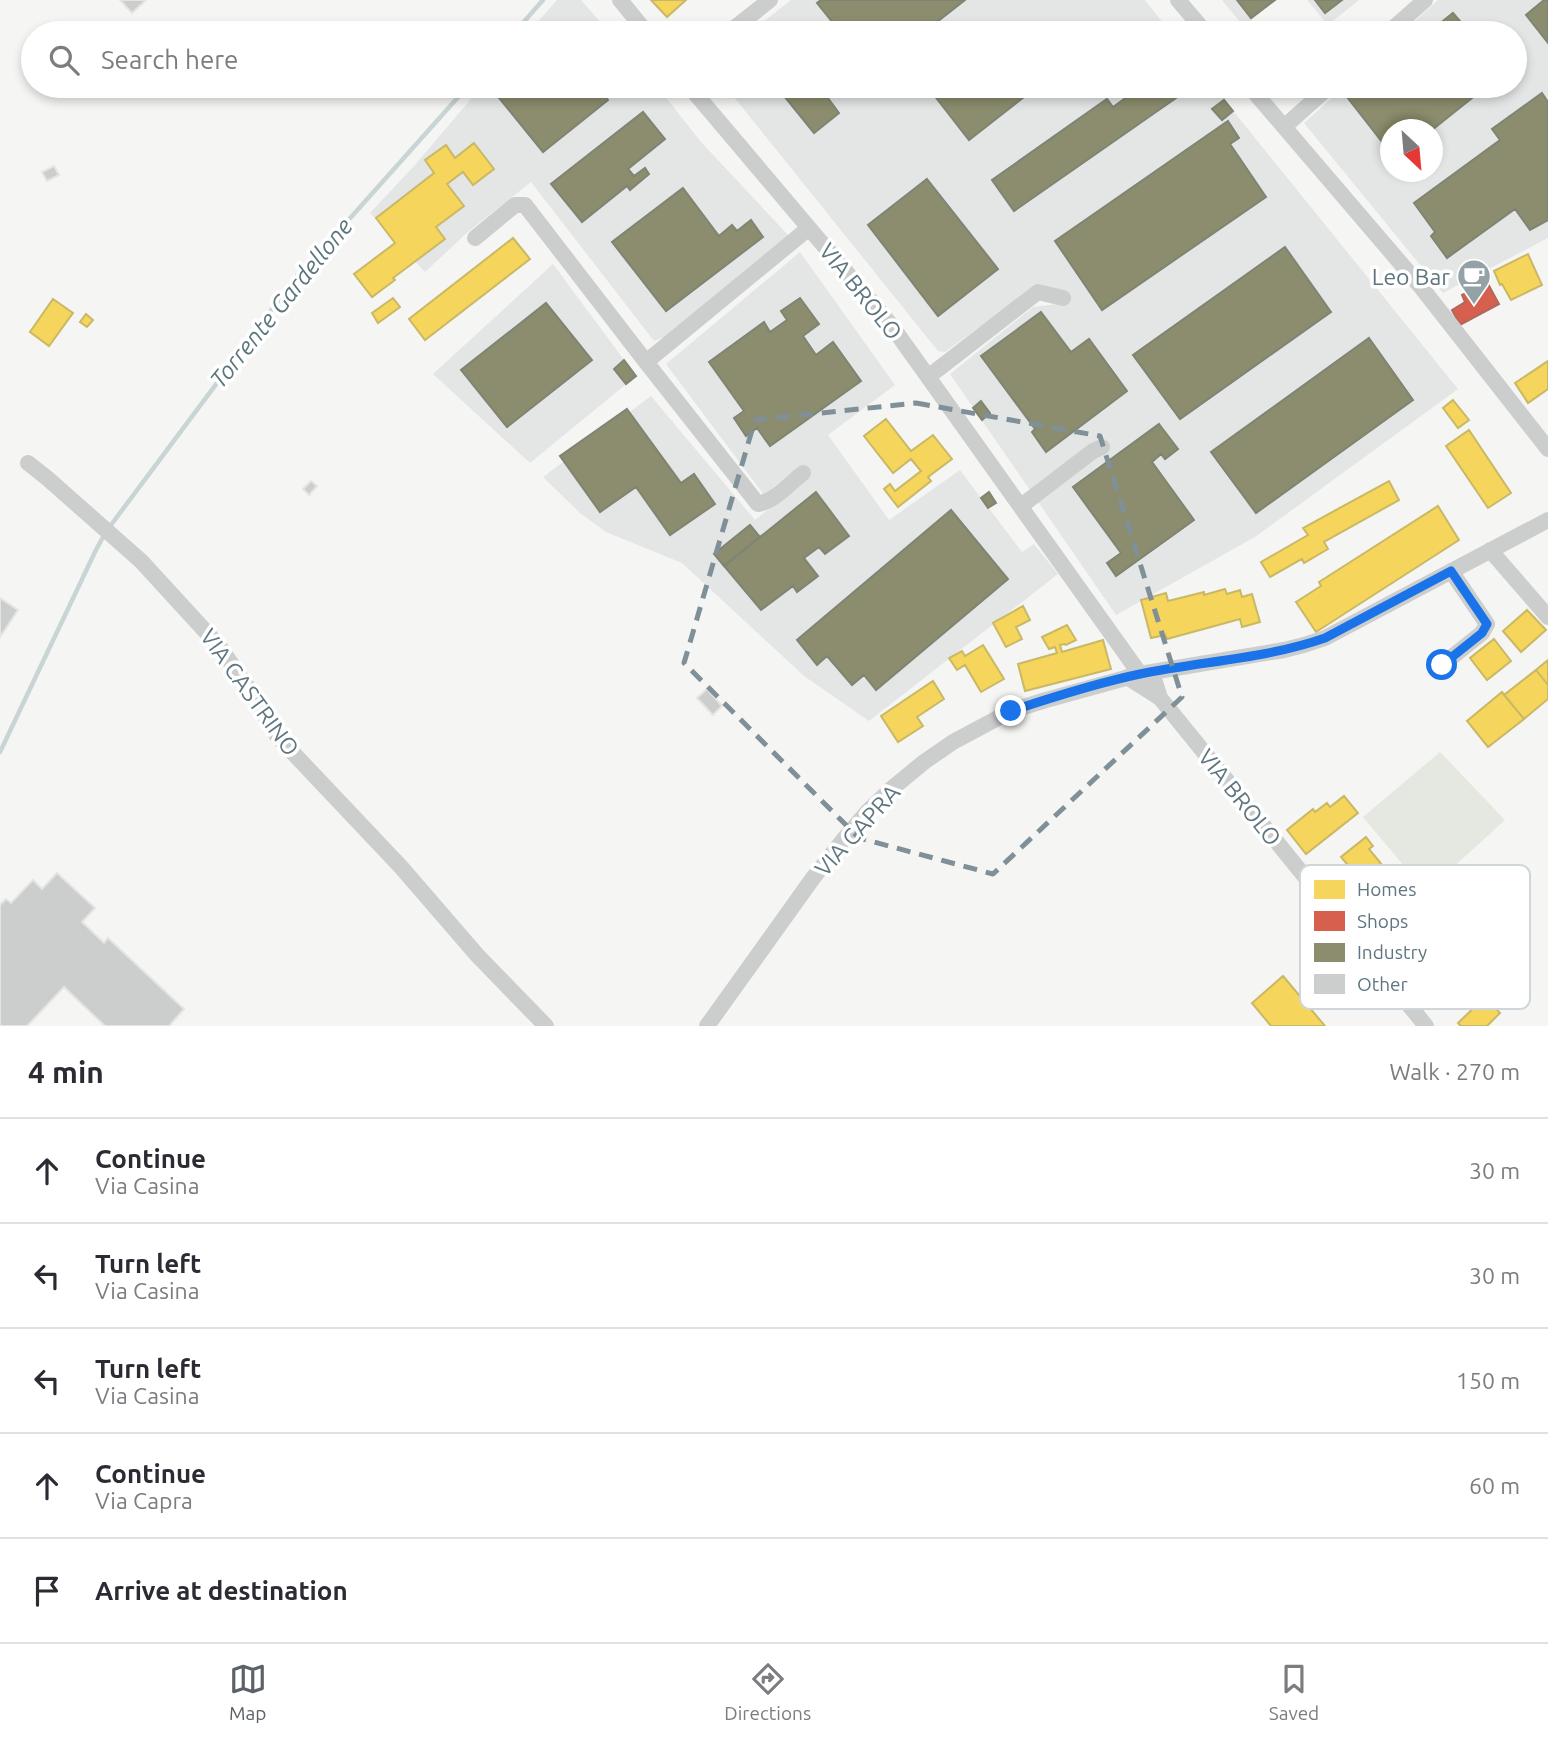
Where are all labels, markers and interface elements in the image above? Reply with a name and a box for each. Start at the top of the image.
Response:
search box [21,21,1527,98]
icon: search [45,41,83,79]
text: Search here [101,45,238,74]
north arrow [1380,119,1443,182]
water label: Torrente Gardellone [204,213,358,393]
street label: VIA BROLO [815,238,907,344]
cafe icon: Leo Bar [1455,257,1493,306]
place label: Leo Bar [1372,264,1450,289]
street label: VIA CASTRINO [196,624,304,760]
route start [1426,649,1457,680]
route end [995,695,1026,726]
street label: VIA BROLO [1194,744,1286,850]
street label: VIA CAPRA [810,779,904,881]
legend [1300,865,1530,1009]
text: Homes [1357,878,1417,900]
text: Shops [1357,910,1408,932]
text: Industry [1357,941,1427,963]
text: Other [1357,973,1408,995]
text: 4 min [28,1055,104,1089]
text: Walk · 270 m [1389,1059,1520,1084]
text: Continue [95,1144,206,1173]
icon: ahead [28,1152,66,1190]
text: 30 m [1469,1158,1520,1183]
text: Via Casina [95,1173,200,1198]
text: Turn left [95,1249,201,1278]
icon: left [28,1257,66,1295]
text: 30 m [1469,1263,1520,1288]
text: Via Casina [95,1278,200,1303]
text: Turn left [95,1354,201,1383]
icon: left [28,1362,66,1400]
text: 150 m [1456,1368,1520,1393]
text: Via Casina [95,1383,200,1408]
text: Continue [95,1459,206,1488]
icon: ahead [28,1467,66,1505]
text: 60 m [1469,1473,1520,1498]
text: Via Capra [95,1488,193,1513]
icon: arrive [28,1572,66,1610]
text: Arrive at destination [95,1576,348,1605]
tab: Map [229,1660,267,1724]
tab: Directions [724,1660,811,1724]
tab: Saved [1269,1660,1319,1724]

